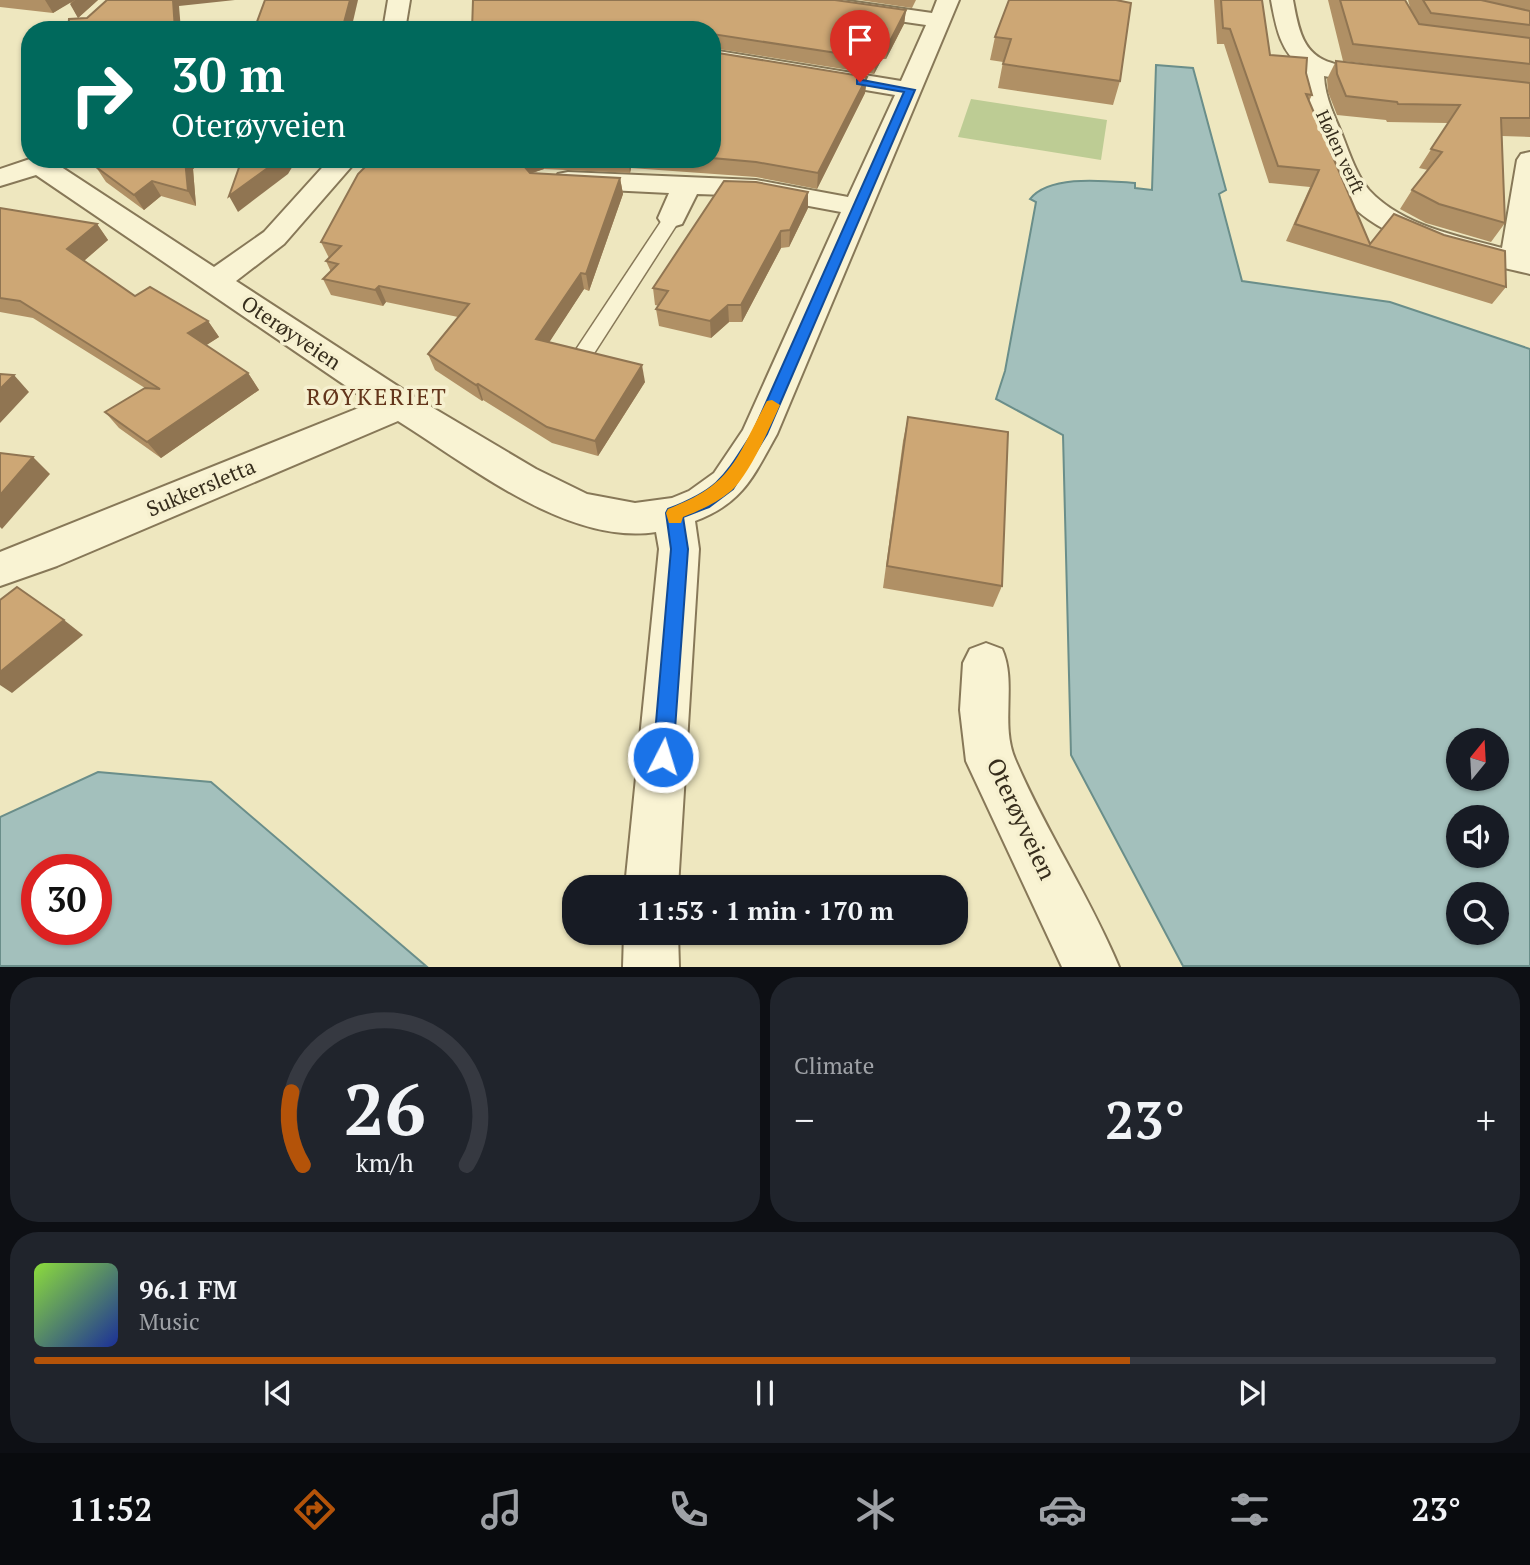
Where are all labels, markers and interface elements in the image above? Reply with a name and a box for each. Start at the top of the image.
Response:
pin [830,10,890,82]
icon: arrive [841,21,879,59]
text: 30 m [171,41,285,106]
icon: right [56,49,147,140]
text: Oterøyveien [171,104,346,146]
street label: Hølen verft [1311,106,1371,198]
street label: Oterøyveien [236,289,347,376]
district label: RØYKERIET [306,381,448,412]
street label: Sukkersletta [142,451,260,523]
position arrow [626,720,700,794]
north arrow [1446,728,1508,791]
map controls [1446,728,1509,945]
street label: Oterøyveien [980,752,1064,885]
button: sound [1446,805,1509,868]
speed limit sign: 30 [21,854,112,945]
button: search [1446,882,1509,945]
text: 11:53 · 1 min · 170 m [636,893,894,927]
text: Climate [794,1050,874,1081]
text: 26 [344,1060,426,1157]
text: 23° [1105,1085,1185,1154]
text: − [794,1095,814,1145]
text: + [1476,1095,1496,1145]
text: km/h [356,1146,414,1179]
text: 96.1 FM [139,1272,237,1306]
text: Music [139,1306,200,1337]
icon: previous [259,1374,297,1412]
icon: pause [746,1374,784,1412]
icon: next [1233,1374,1271,1412]
icon: directions [290,1485,339,1534]
icon: music [477,1485,526,1534]
icon: phone [664,1485,713,1534]
icon: climate [851,1485,900,1534]
icon: car [1038,1485,1087,1534]
icon: filters [1225,1485,1274,1534]
text: 11:52 [69,1488,152,1530]
text: 23° [1412,1488,1461,1530]

